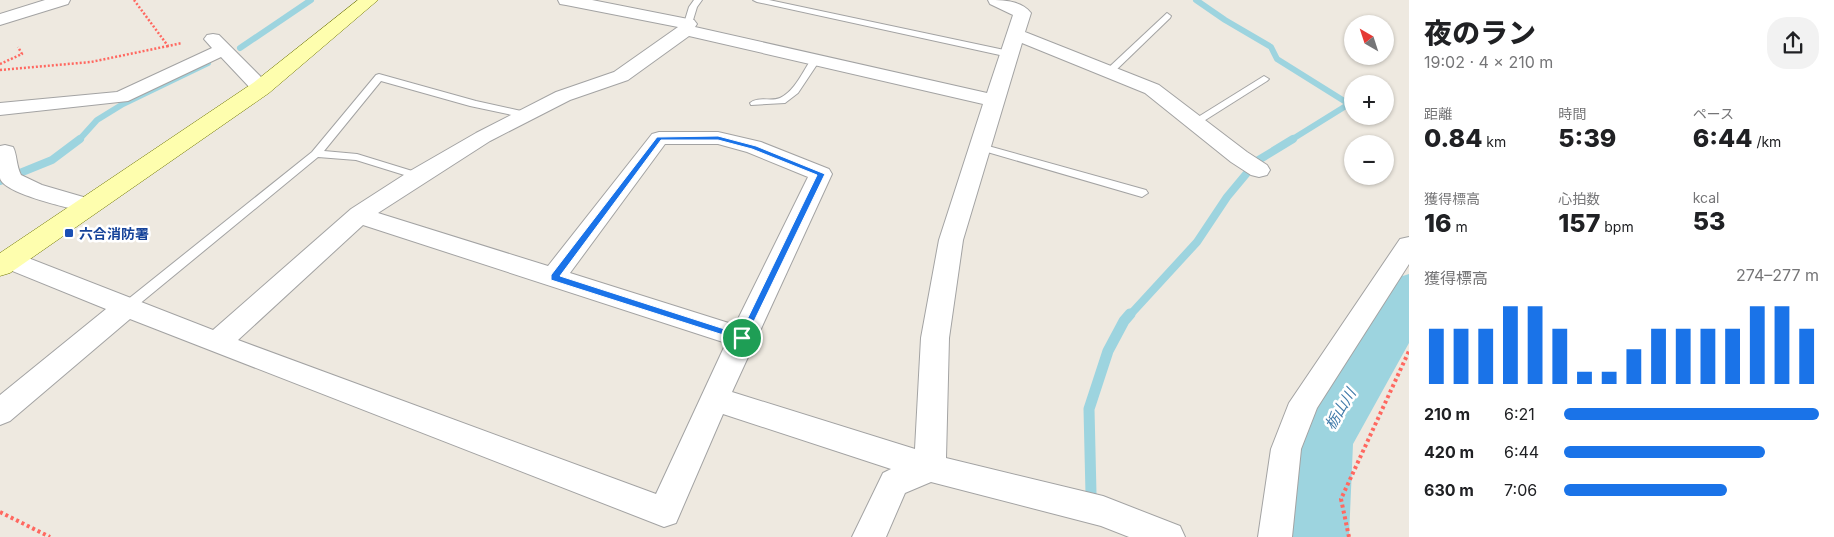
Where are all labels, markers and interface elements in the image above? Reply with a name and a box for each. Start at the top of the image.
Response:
north arrow [1344,15,1394,65]
map controls [1344,15,1394,185]
text: 夜のラン [1424,16,1536,50]
button: share [1767,17,1819,69]
text: 19:02 · 4 × 210 m [1424,52,1553,72]
button: + [1344,75,1394,125]
text: 距離 [1424,105,1452,122]
text: 時間 [1558,105,1586,122]
text: ペース [1693,105,1734,122]
text: 0.84 [1424,123,1482,153]
text: 5:39 [1558,123,1616,153]
text: 6:44 [1693,123,1752,153]
text: km [1482,133,1506,150]
text: /km [1752,133,1781,150]
button: − [1344,135,1394,185]
text: kcal [1693,189,1719,206]
text: 獲得標高 [1424,190,1480,207]
text: 心拍数 [1558,190,1600,207]
text: 53 [1693,206,1725,236]
text: 16 [1424,208,1452,238]
text: 157 [1558,208,1600,238]
text: m [1452,218,1468,235]
text: bpm [1600,218,1634,235]
place label: 六合消防署 [79,225,149,242]
marker: 六合消防署 [63,227,75,239]
text: 274–277 m [1736,265,1819,285]
text: 獲得標高 [1424,268,1488,288]
pin [721,317,763,359]
icon: arrive [728,324,756,352]
water label: 栃山川 [1320,383,1361,433]
text: 210 m [1424,404,1470,424]
text: 6:21 [1504,404,1535,424]
text: 420 m [1424,442,1474,462]
text: 6:44 [1504,442,1539,462]
text: 630 m [1424,480,1474,500]
text: 7:06 [1504,480,1537,500]

